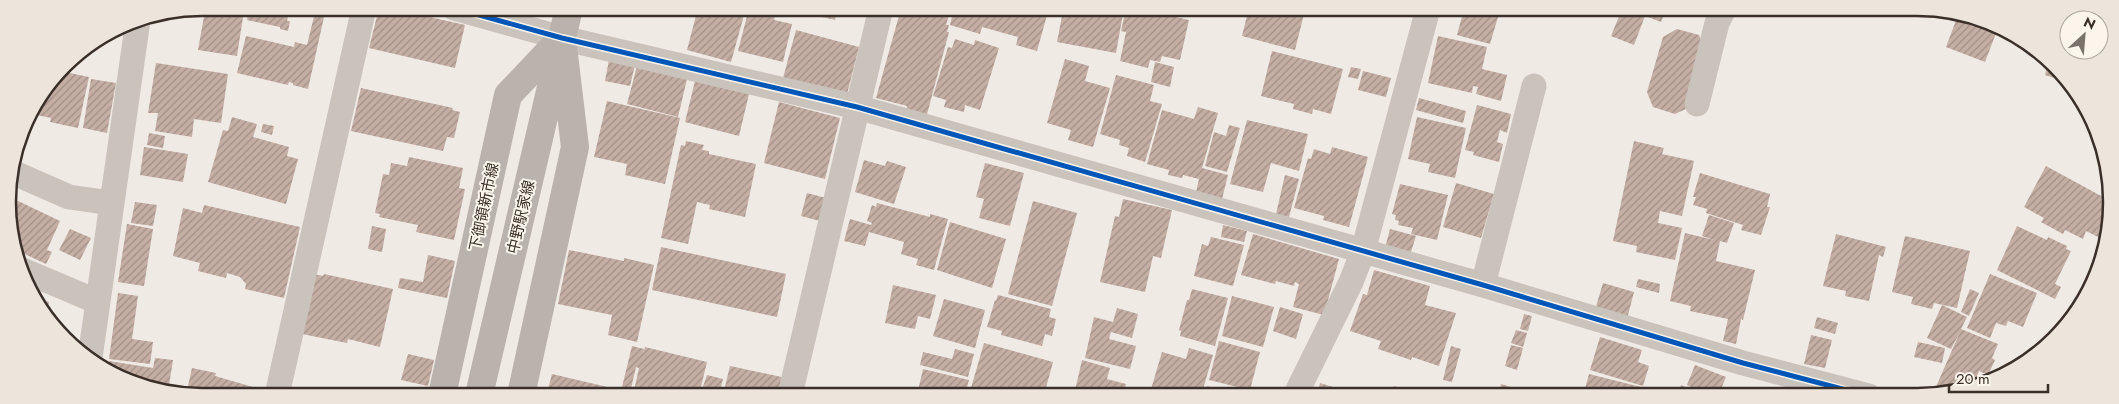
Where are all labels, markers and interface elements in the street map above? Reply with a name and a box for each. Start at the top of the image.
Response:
north arrow [2059,10,2109,60]
text: N [2080,12,2099,35]
street label: 下御領新市線 [464,161,504,253]
street label: 中野駅家線 [502,178,540,256]
scale bar [1949,362,2048,394]
text: 20 m [1956,368,1990,390]

